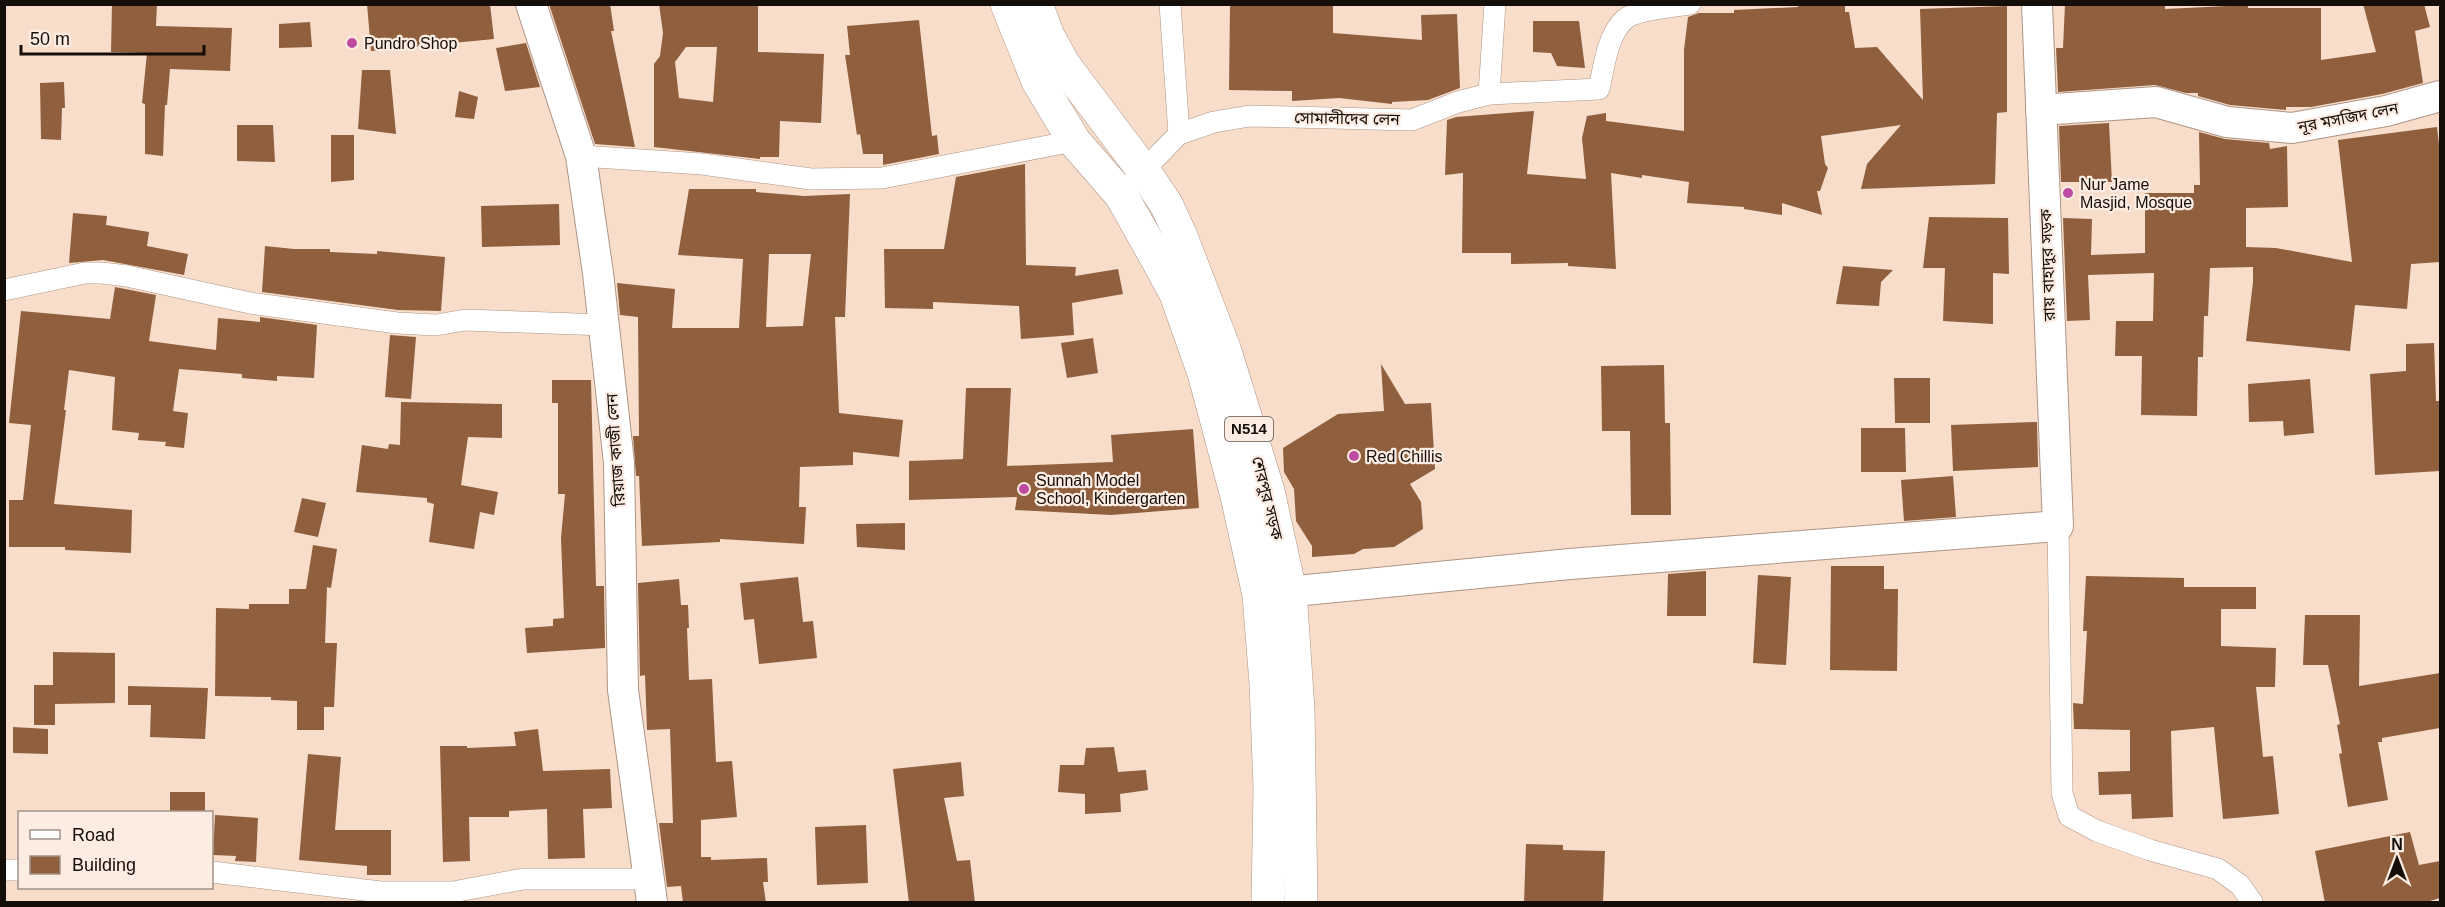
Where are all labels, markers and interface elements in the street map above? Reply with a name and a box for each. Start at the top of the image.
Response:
scale bar [21,18,204,56]
text: 50 m [30,29,70,49]
place label: Pundro Shop [364,35,458,52]
marker: Pundro Shop [345,36,359,50]
street label: নূর মসজিদ লেন [2295,98,2400,137]
street label: সোমালীদেব লেন [1294,108,1400,128]
place label: Nur Jame Masjid, Mosque [2080,176,2192,211]
marker: Nur Jame Masjid, Mosque [2061,186,2075,200]
street label: রায় বাহাদুর সড়ক [2037,208,2058,322]
street label: রিয়াজ কাজী লেন [602,393,628,508]
road number: N514 [1225,417,1273,441]
place label: Red Chillis [1366,448,1442,465]
marker: Red Chillis [1347,449,1361,463]
street label: শেরপুর সড়ক [1248,455,1286,543]
place label: Sunnah Model School, Kindergarten [1036,472,1185,507]
marker: Sunnah Model School, Kindergarten [1017,482,1031,496]
legend [18,811,213,889]
text: Road [72,825,115,845]
north arrow [2367,829,2427,889]
text: N [2391,836,2403,853]
text: Building [72,855,136,875]

